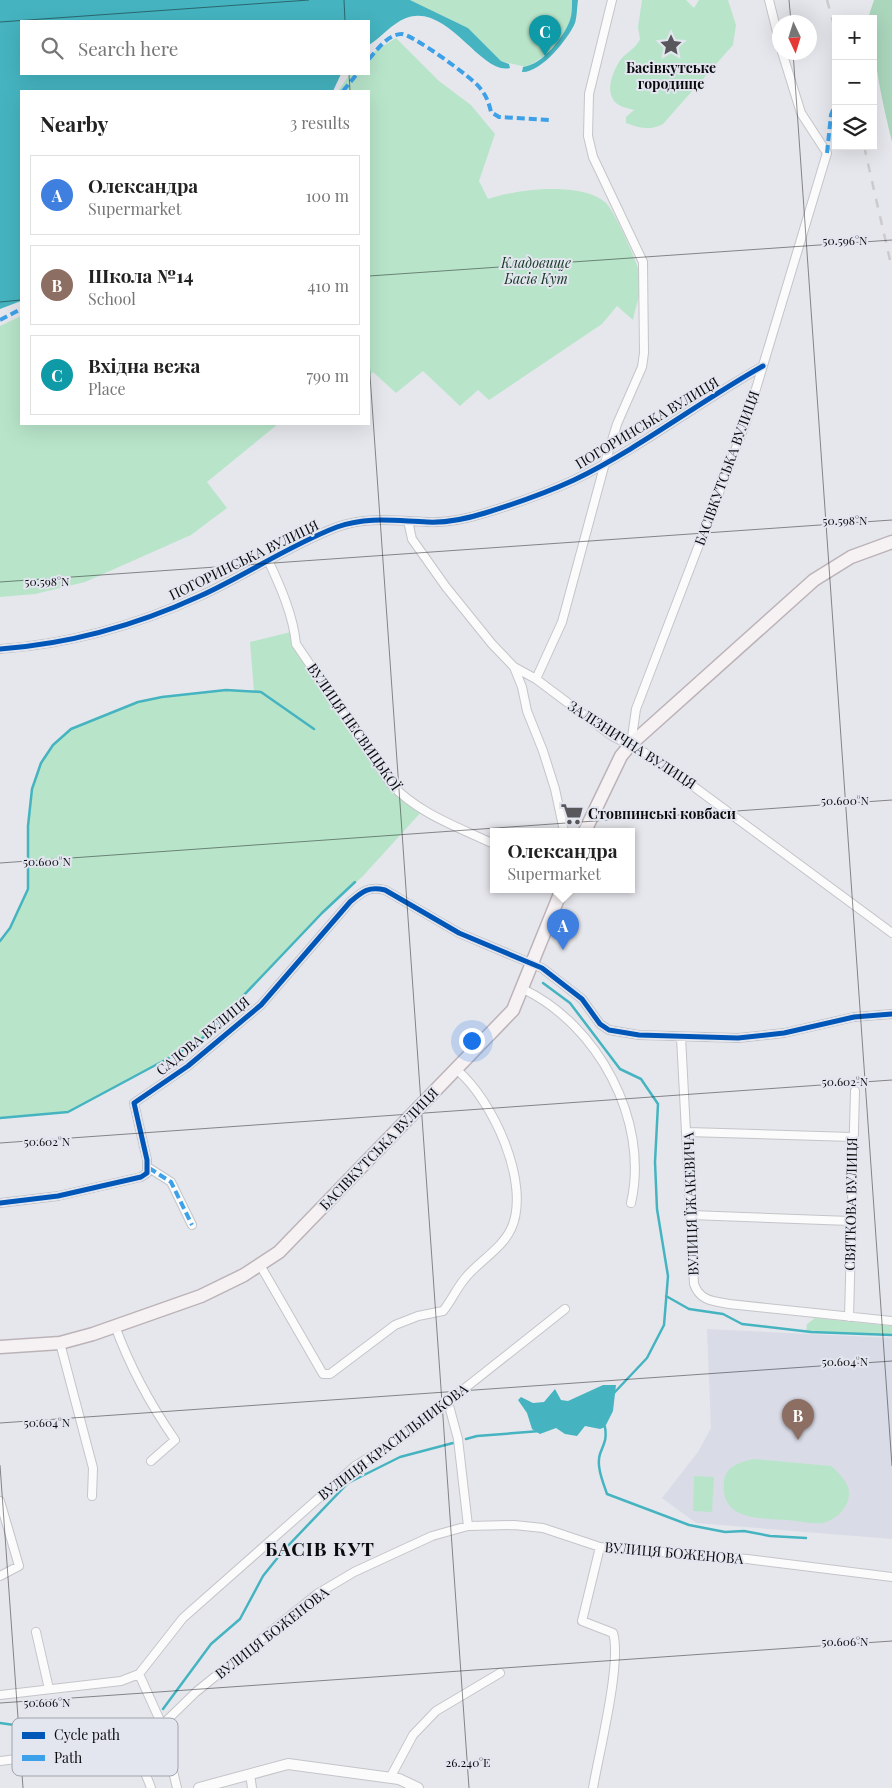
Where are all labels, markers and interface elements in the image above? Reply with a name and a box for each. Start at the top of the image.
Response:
pin: C [529,15,561,56]
north arrow [772,15,817,60]
map controls [832,15,877,150]
button: + [832,15,877,60]
search box [20,20,370,75]
place icon: Басівкутське городище [658,32,684,58]
icon: search [38,34,66,62]
text: Search here [78,35,178,61]
place label: Басівкутське городище [626,58,716,93]
button: − [832,60,877,105]
button: layers [832,105,877,150]
text: Nearby [40,109,109,137]
text: 3 results [290,112,350,133]
text: Олександра [88,172,198,198]
text: A [52,185,62,206]
text: 100 m [306,185,349,206]
text: Supermarket [88,198,182,219]
text: 50.596°N [823,232,868,248]
park label: Кладовище Басів Кут [500,253,571,288]
text: Школа №14 [88,262,194,288]
text: B [52,275,62,296]
text: 410 m [307,275,349,296]
text: School [88,288,136,309]
text: Вхідна вежа [88,352,200,378]
text: C [51,365,63,386]
text: 790 m [307,365,349,386]
street label: ПОГОРИНСЬКА ВУЛИЦЯ [571,372,722,473]
text: Place [88,378,126,399]
street label: БАСІВКУТСЬКА ВУЛИЦЯ [690,388,763,548]
text: 50.598°N [822,512,868,528]
street label: ПОГОРИНСЬКА ВУЛИЦЯ [166,515,322,604]
text: 50.598°N [24,573,70,589]
street label: ВУЛИЦЯ НЕСВИЦЬКОЇ [303,659,406,794]
street label: ЗАЛІЗНИЧНА ВУЛИЦЯ [565,696,700,793]
text: 50.600°N [821,792,869,808]
supermarket icon: Стовпинські ковбаси [559,801,585,827]
place label: Стовпинські ковбаси [588,804,736,823]
popup [490,828,635,893]
text: Олександра [507,837,618,863]
text: 50.600°N [23,853,71,869]
text: Supermarket [507,863,601,884]
pin: A [547,909,579,950]
street label: САДОВА ВУЛИЦЯ [152,992,253,1079]
your location [459,1028,485,1054]
text: 50.602°N [822,1073,869,1089]
street label: БАСІВКУТСЬКА ВУЛИЦЯ [315,1083,442,1214]
street label: ВУЛИЦЯ ЇЖАКЕВИЧА [678,1132,702,1276]
text: 50.602°N [24,1133,71,1149]
street label: СВЯТКОВА ВУЛИЦЯ [840,1137,861,1271]
text: 50.604°N [822,1353,869,1369]
street label: ВУЛИЦЯ КРАСИЛЬНИКОВА [314,1379,472,1504]
pin: B [782,1399,814,1440]
text: 50.604°N [24,1414,71,1430]
district label: БАСІВ КУТ [265,1535,375,1561]
street label: ВУЛИЦЯ БОЖЕНОВА [604,1537,744,1568]
street label: ВУЛИЦЯ БОЖЕНОВА [211,1582,333,1683]
text: 50.606°N [821,1633,869,1649]
text: 50.606°N [23,1694,71,1710]
legend [12,1718,178,1776]
text: Cycle path [54,1725,121,1744]
text: Path [54,1748,83,1767]
text: 26.240°E [446,1754,490,1770]

